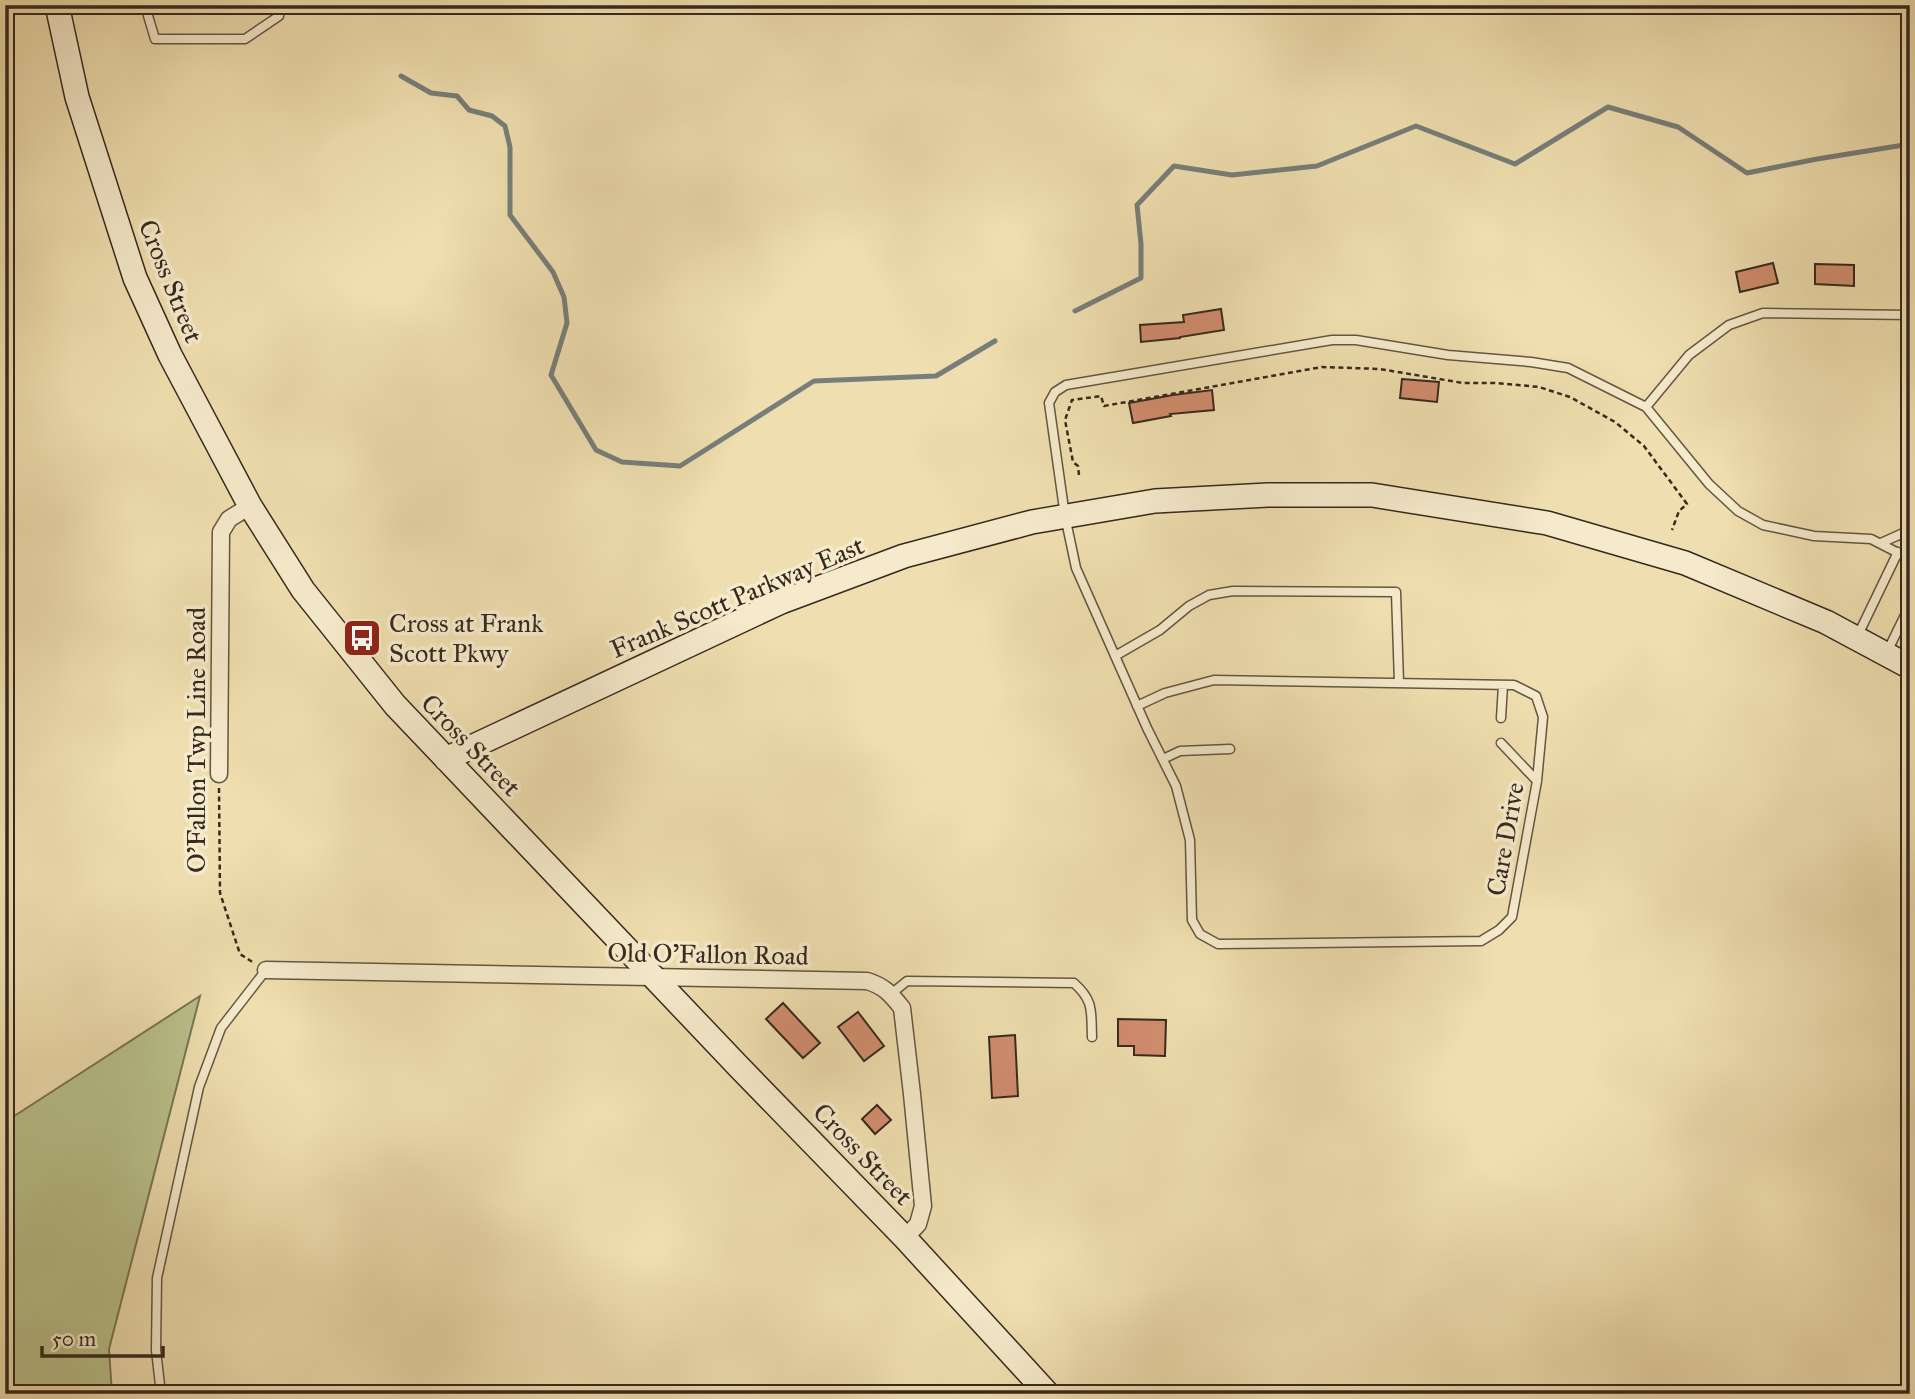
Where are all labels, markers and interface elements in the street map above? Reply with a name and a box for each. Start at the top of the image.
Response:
street label: Cross Street [132,215,210,347]
street label: Frank Scott Parkway East [605,529,869,665]
street label: O'Fallon Twp Line Road [180,607,212,873]
place label: Cross at Frank Scott Pkwy [389,607,544,669]
bus stop icon: Cross at Frank Scott Pkwy [341,617,383,659]
street label: Cross Street [414,687,528,803]
street label: Care Drive [1479,780,1531,898]
street label: Old O'Fallon Road [607,936,809,972]
street label: Cross Street [806,1096,920,1212]
scale bar [42,1315,163,1359]
text: 50 m [52,1326,97,1352]

